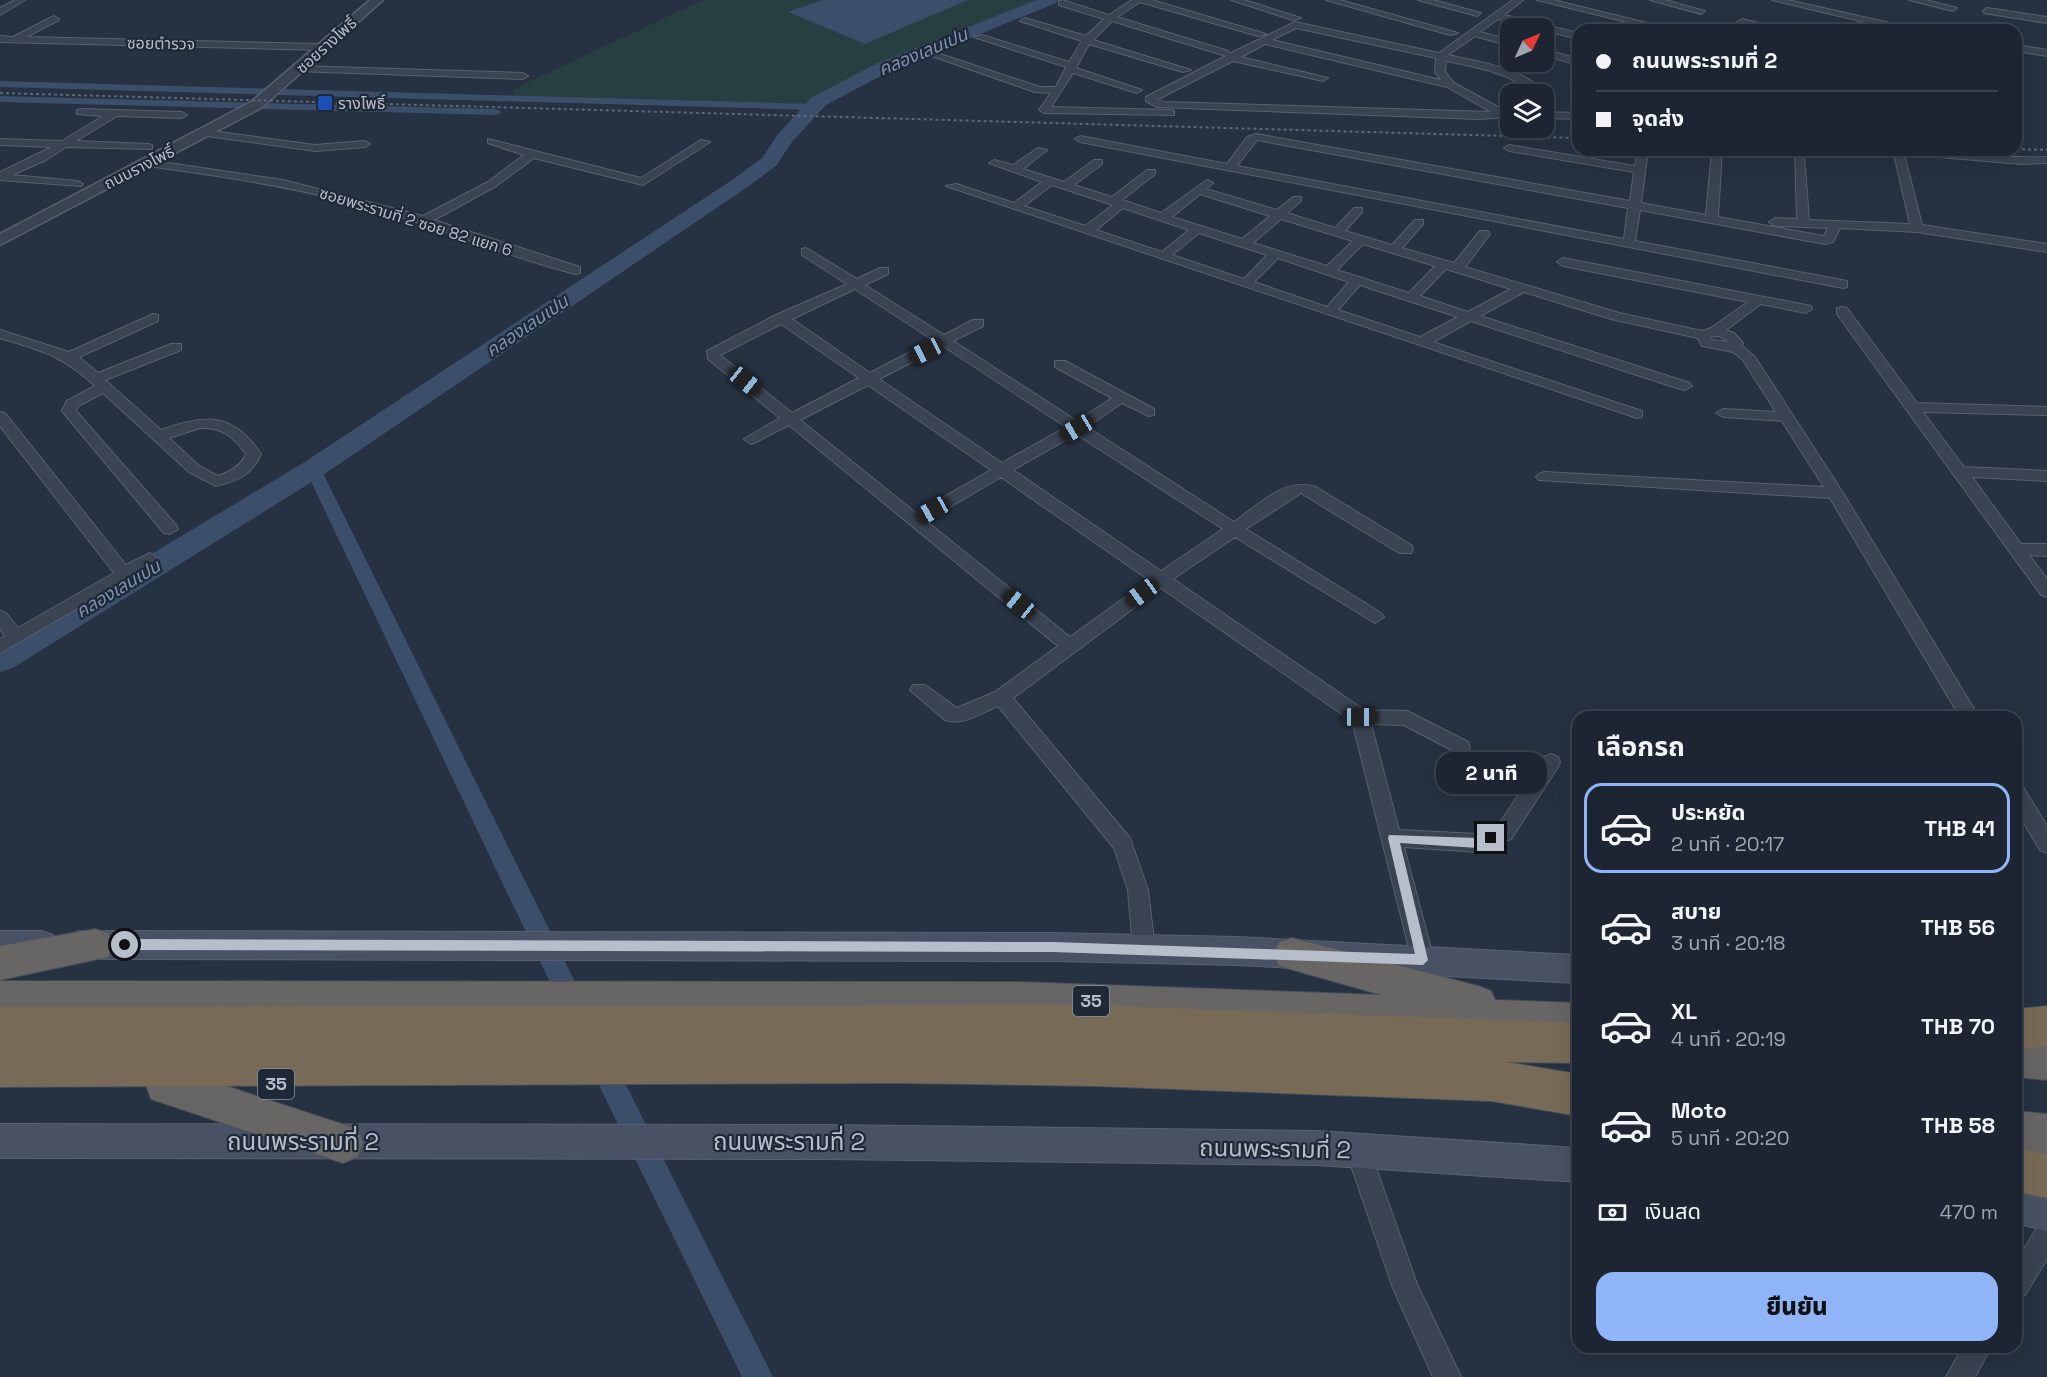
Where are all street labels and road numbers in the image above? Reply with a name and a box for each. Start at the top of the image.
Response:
street label: ซอยรางโพธิ์ [291,12,361,78]
street label: ซอยตำรวจ [127,32,195,55]
street label: ถนนรางโพธิ์ [100,141,178,194]
street label: ซอยพระรามที่ 2 ซอย 82 แยก 6 [317,181,515,261]
road number: 35 [1073,986,1109,1016]
road number: 35 [258,1069,294,1099]
street label: ถนนพระรามที่ 2 [227,1125,379,1157]
street label: ถนนพระรามที่ 2 [713,1125,865,1157]
street label: ถนนพระรามที่ 2 [1199,1131,1351,1165]

